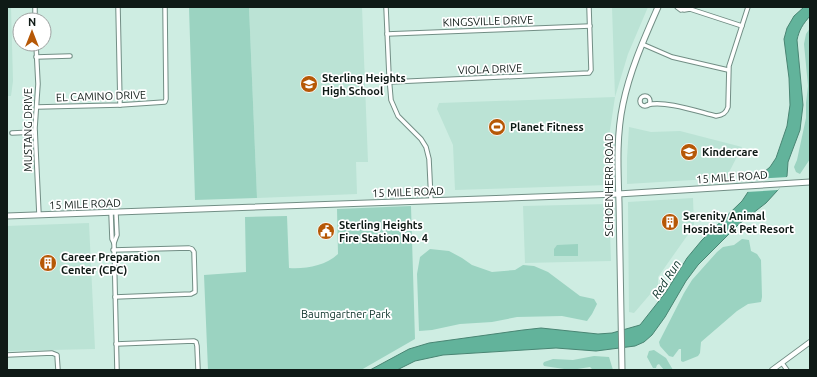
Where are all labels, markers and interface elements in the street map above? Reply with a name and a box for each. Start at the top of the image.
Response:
north arrow [12,12,52,52]
street label: KINGSVILLE DRIVE [442,13,534,29]
text: N [28,16,36,28]
street label: VIOLA DRIVE [458,62,522,76]
place label: Sterling Heights High School [322,72,406,97]
school or university icon: Sterling Heights High School [299,74,319,94]
street label: MUSTANG DRIVE [22,88,34,172]
street label: EL CAMINO DRIVE [56,88,146,104]
sports icon: Planet Fitness [487,117,507,137]
place label: Planet Fitness [510,121,584,133]
street label: SCHOENHERR ROAD [603,133,615,237]
school or university icon: Kindercare [679,142,699,162]
place label: Kindercare [702,146,758,158]
street label: 15 MILE ROAD [696,168,768,185]
street label: 15 MILE ROAD [372,185,444,199]
street label: 15 MILE ROAD [49,197,121,211]
place label: Serenity Animal Hospital & Pet Resort [683,210,794,235]
building icon: Serenity Animal Hospital & Pet Resort [660,212,680,232]
place label: Sterling Heights Fire Station No. 4 [339,219,428,244]
public building icon: Sterling Heights Fire Station No. 4 [316,221,336,241]
place label: Career Preparation Center (CPC) [61,251,160,277]
building icon: Career Preparation Center (CPC) [38,253,58,273]
water label: Red Run [649,257,683,301]
park label: Baumgartner Park [301,308,391,320]

